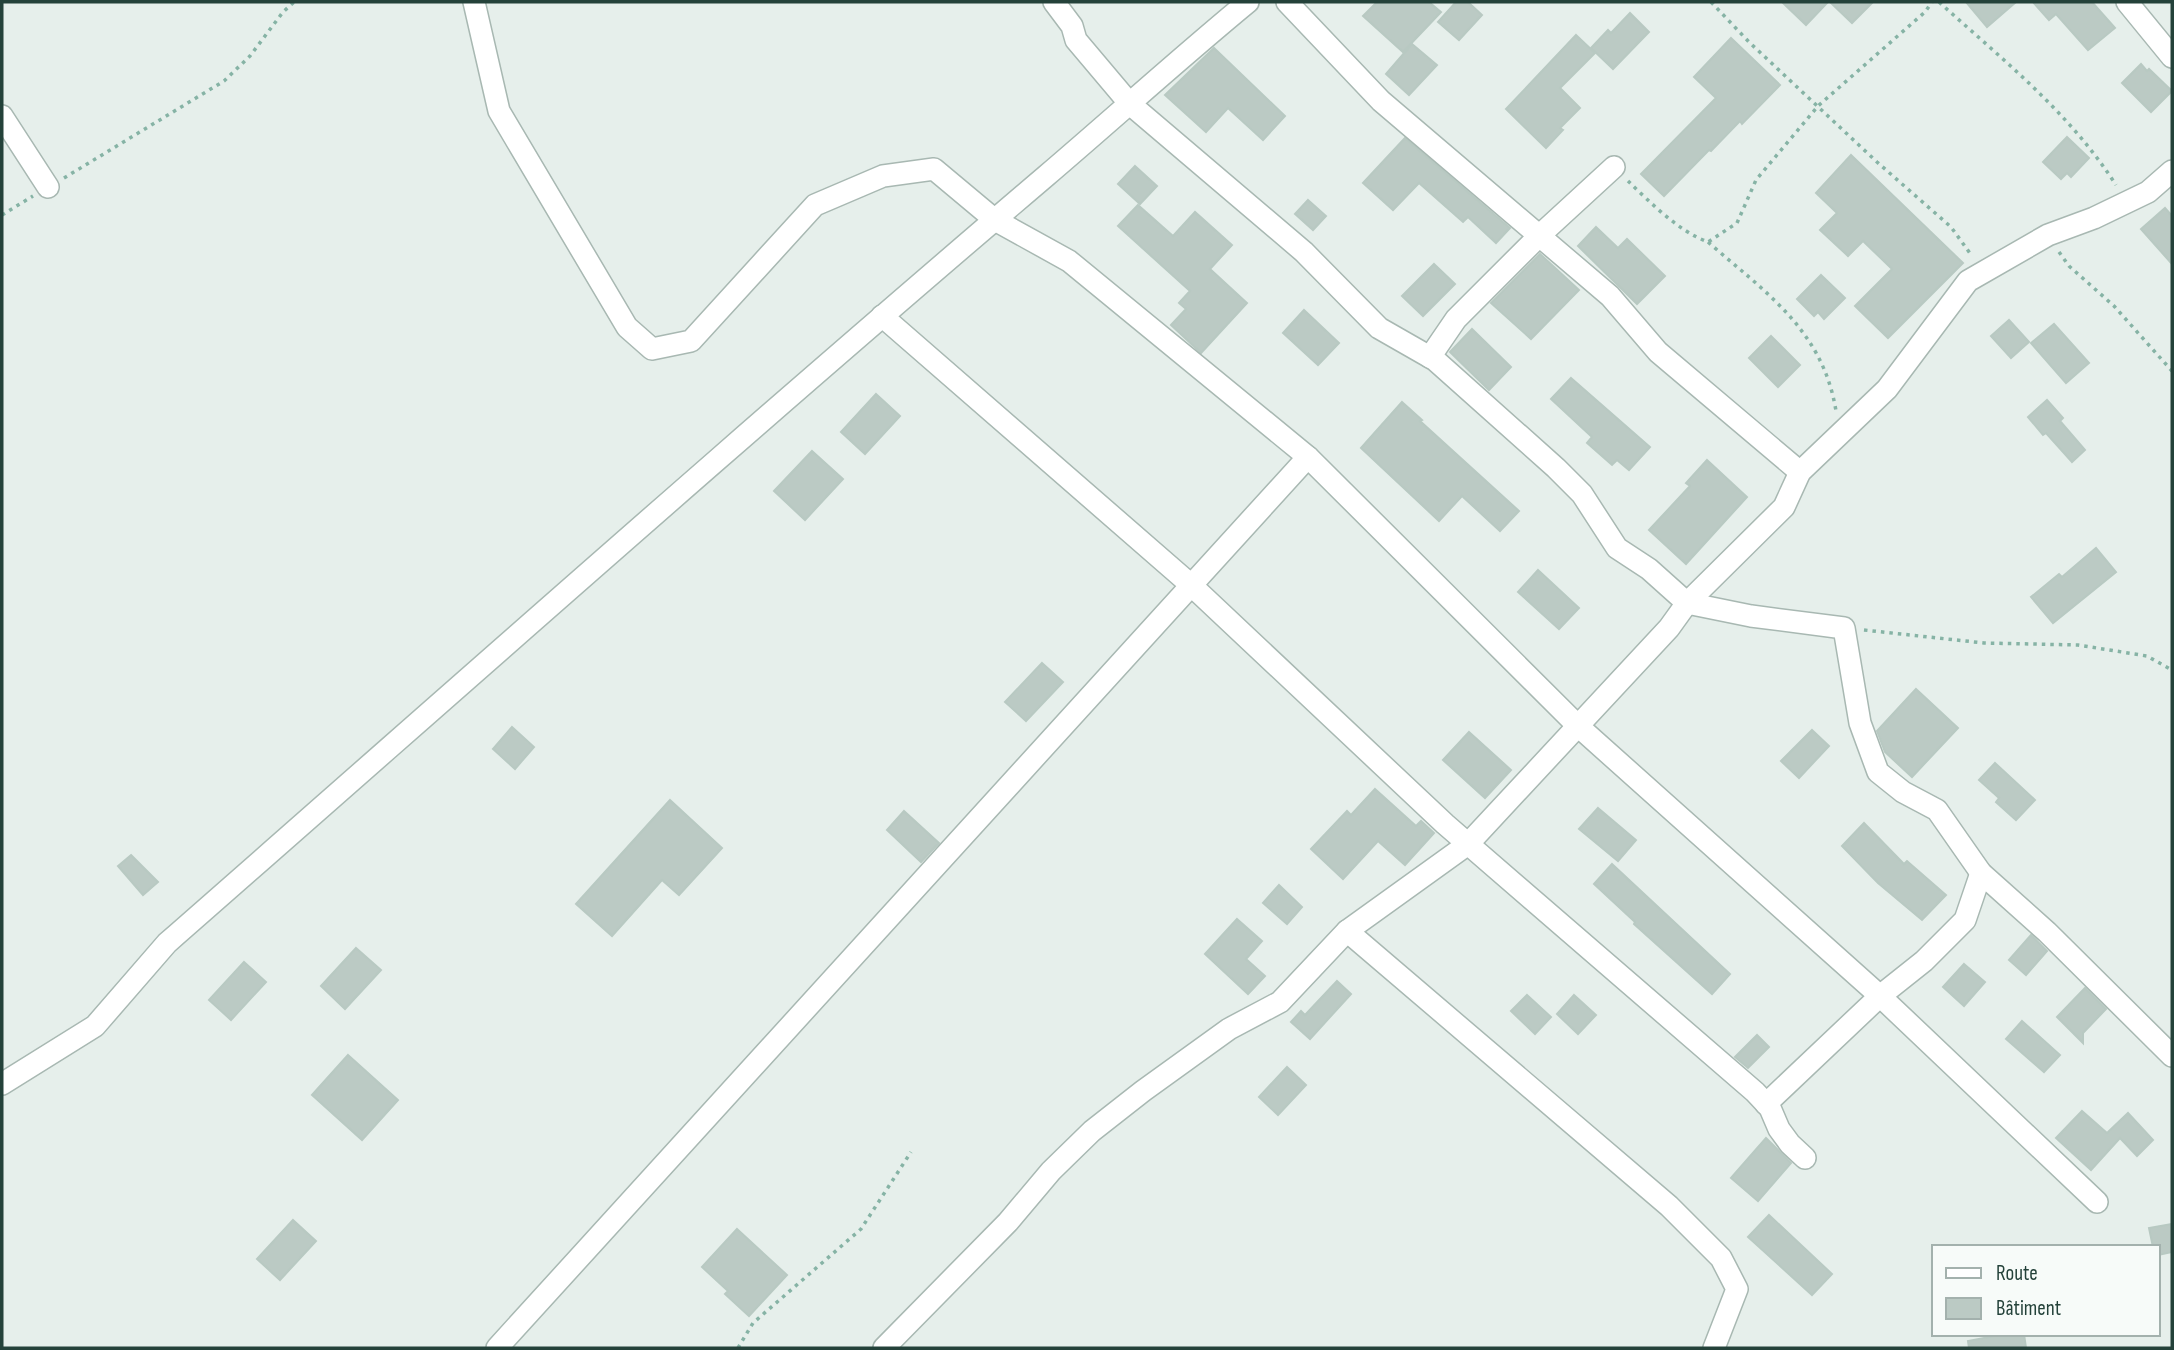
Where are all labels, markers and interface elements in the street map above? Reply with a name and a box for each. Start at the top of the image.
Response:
legend [1932,1245,2160,1336]
text: Route [1996,1261,2038,1286]
text: Bâtiment [1996,1296,2061,1321]

